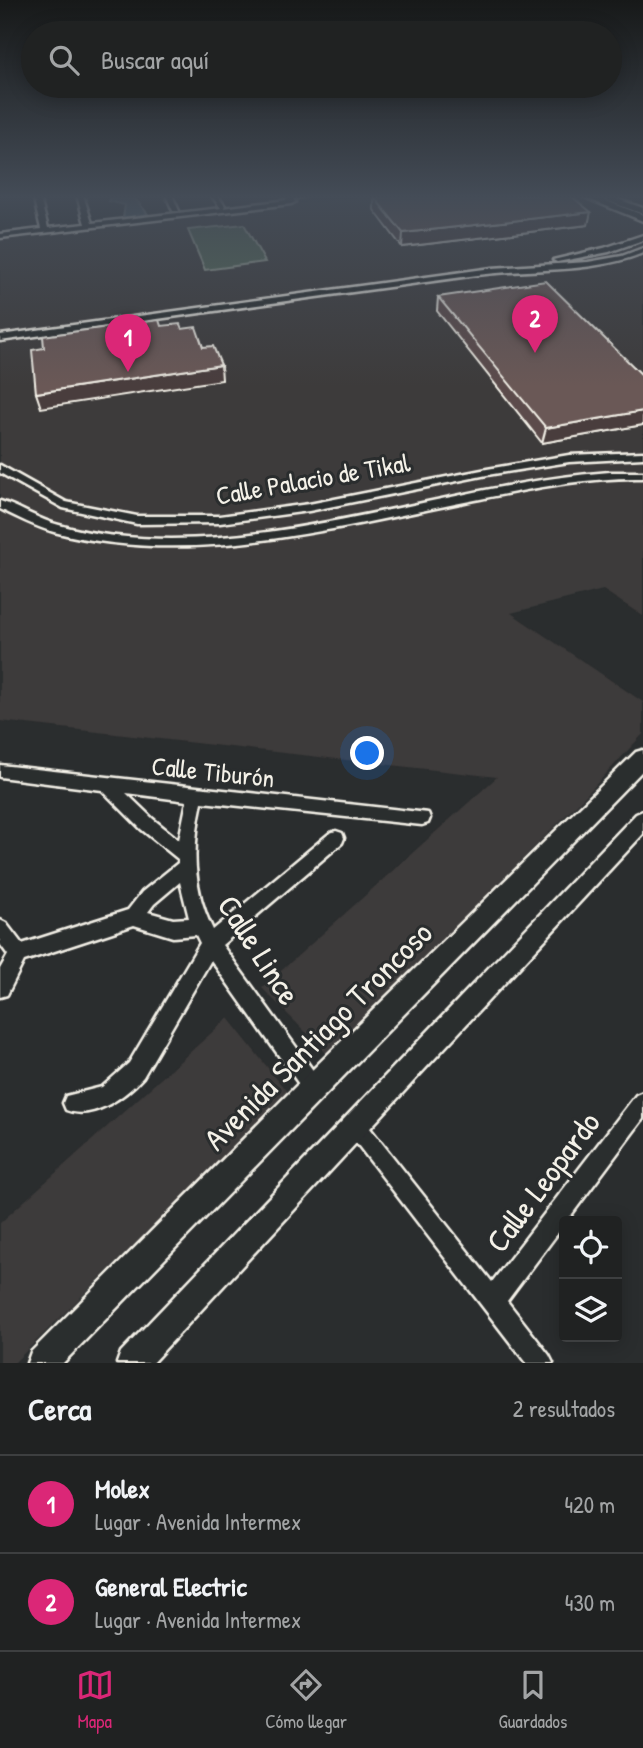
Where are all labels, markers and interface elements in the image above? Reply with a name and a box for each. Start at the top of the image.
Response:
search box [21,21,622,98]
icon: search [45,41,83,79]
text: Buscar aquí [101,42,209,77]
pin: 2 [512,295,558,353]
pin: 1 [105,314,151,372]
street label: Calle Palacio de Tikal [213,444,413,513]
your location [350,736,384,770]
street label: Calle Tiburón [150,748,276,795]
street label: Calle Lince [208,887,311,1013]
street label: Avenida Santiago Troncoso [194,912,442,1159]
street label: Calle Leopardo [476,1103,610,1261]
map controls [559,1216,622,1342]
button: locate [559,1216,622,1279]
button: layers [559,1279,622,1342]
text: Cerca [28,1389,91,1429]
text: 2 resultados [513,1393,615,1424]
text: Molex [95,1471,150,1506]
text: 1 [47,1489,55,1520]
text: 420 m [564,1489,615,1520]
text: Lugar · Avenida Intermex [95,1506,301,1537]
text: General Electric [95,1569,247,1604]
text: 2 [46,1587,56,1618]
text: 430 m [565,1587,615,1618]
text: Lugar · Avenida Intermex [95,1604,301,1635]
tab: Mapa [76,1666,114,1734]
tab: Cómo llegar [265,1666,347,1734]
tab: Guardados [499,1666,567,1734]

